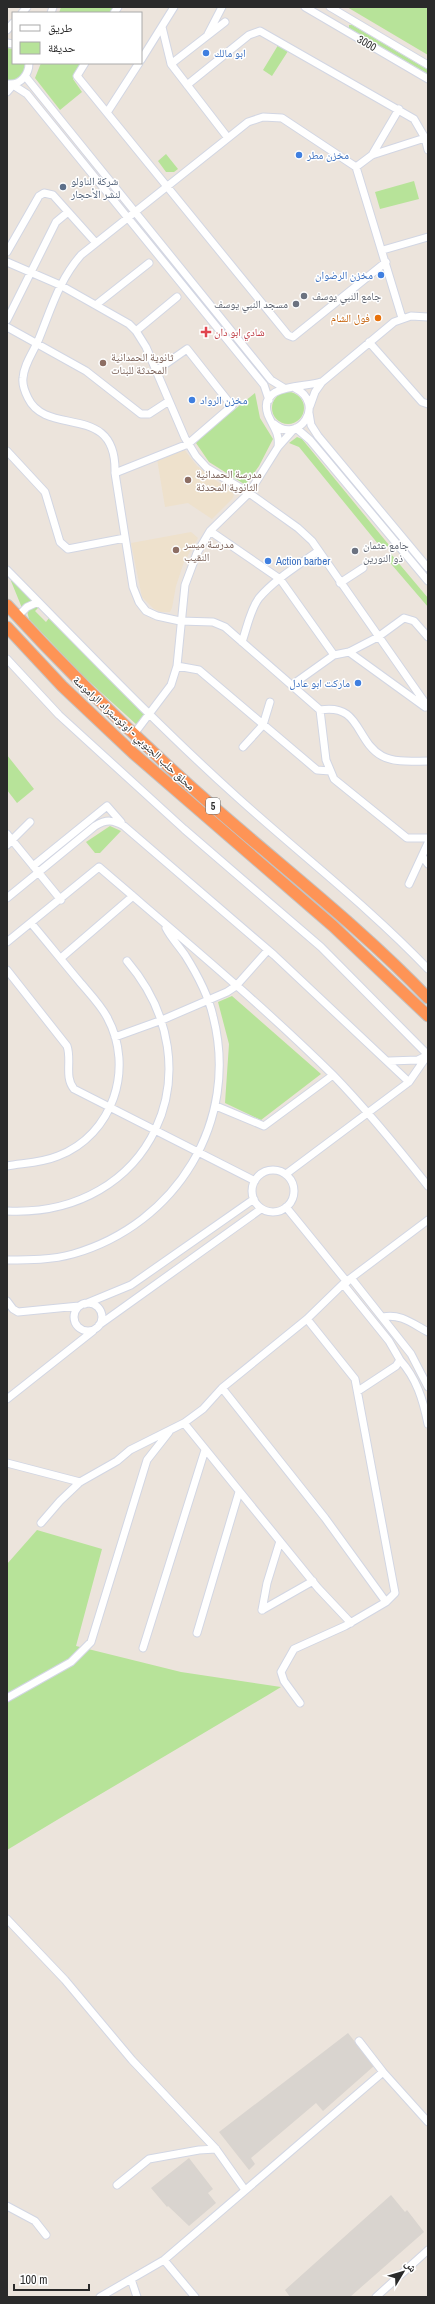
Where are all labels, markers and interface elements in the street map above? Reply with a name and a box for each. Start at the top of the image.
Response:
legend [12,12,142,64]
text: طريق [48,20,73,36]
street label: 3000 [355,32,379,54]
text: حديقة [48,40,76,56]
place label: ابو مالك [214,46,246,60]
marker: ابو مالك [201,48,211,58]
place label: مخزن مطر [306,148,349,162]
marker: مخزن مطر [294,150,304,160]
place label: شركة الناولو لنشر الأحجار [70,174,120,201]
marker: شركة الناولو لنشر الأحجار [58,182,68,192]
place label: مخزن الرضوان [315,268,373,282]
marker: مخزن الرضوان [376,270,386,280]
place label: جامع النبي يوسف [312,289,381,305]
marker: جامع النبي يوسف [299,291,309,301]
place label: مسجد النبي يوسف [214,297,288,313]
marker: مسجد النبي يوسف [291,299,301,309]
place label: فول الشام [331,311,370,325]
marker: فول الشام [373,313,383,323]
place label: شادي ابو دان [214,325,265,341]
marker: شادي ابو دان [201,327,211,337]
place label: ثانوية الحمدانية المحدثة للبنات [111,350,174,377]
marker: ثانوية الحمدانية المحدثة للبنات [98,358,108,368]
place label: مخزن الرواد [200,393,247,407]
marker: مخزن الرواد [187,395,197,405]
place label: مدرسة الحمدانية الثانوية المحدثة [196,467,262,494]
marker: مدرسة الحمدانية الثانوية المحدثة [183,475,193,485]
place label: مدرسة ميسر النقيب [183,537,234,564]
place label: جامع عثمان ذو النورين [363,538,409,565]
marker: مدرسة ميسر النقيب [171,545,181,555]
marker: جامع عثمان ذو النورين [350,546,360,556]
place label: Action barber [275,554,330,568]
marker: Action barber [263,556,273,566]
street label: محلق حلب الجنوبي - اوتوستراد الراموسة [69,673,198,794]
place label: ماركت ابو عادل [289,676,350,690]
marker: ماركت ابو عادل [353,678,363,688]
road number: 5 [206,798,220,814]
north arrow [383,2252,423,2292]
text: ش [401,2257,420,2276]
scale bar [14,2266,89,2292]
text: 100 m [20,2272,47,2288]

